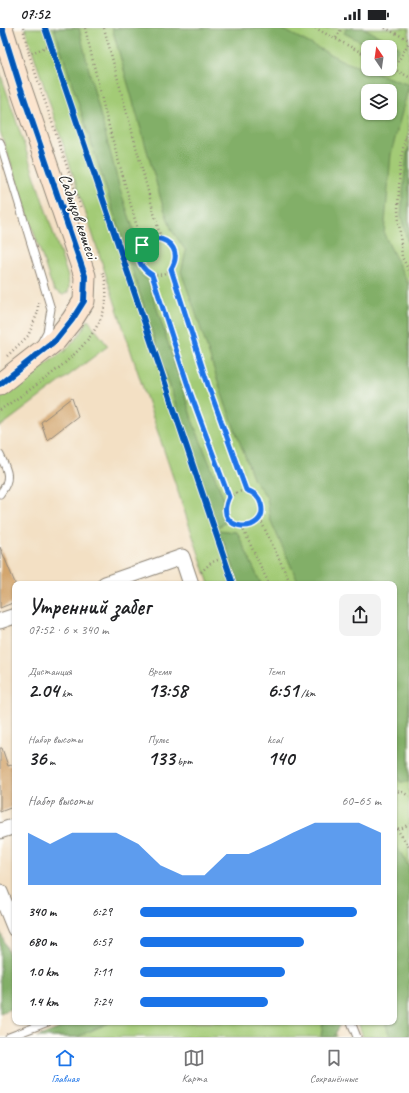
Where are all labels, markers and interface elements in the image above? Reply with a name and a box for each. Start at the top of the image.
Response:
text: 07:52 [20,5,50,24]
north arrow [361,40,397,76]
map controls [361,40,397,120]
button: layers [361,84,397,120]
street label: Садықов көшесі [54,171,104,263]
pin [125,228,159,262]
icon: arrive [131,234,153,256]
text: Утренний забег [28,593,151,621]
button: share [339,594,381,636]
text: 07:52 · 6 × 340 m [28,622,109,638]
text: Дистанция [28,664,72,678]
text: Время [148,664,171,678]
text: Темп [267,664,285,678]
text: 2.04 [28,678,59,703]
text: 13:58 [148,678,187,703]
text: 6:51 [267,678,298,703]
text: km [59,686,72,700]
text: /km [298,686,315,700]
text: Набор высоты [28,732,83,746]
text: Пульс [148,732,169,746]
text: kcal [267,732,282,746]
text: 36 [28,746,46,771]
text: 133 [148,746,175,771]
text: 140 [267,746,294,771]
text: m [46,754,55,768]
text: bpm [175,754,192,768]
text: Набор высоты [28,793,93,809]
text: 60–65 m [341,793,381,809]
text: 340 m [28,904,56,920]
text: 6:29 [92,904,112,920]
text: 680 m [28,934,56,950]
text: 6:57 [92,934,112,950]
text: 1.0 km [28,964,58,980]
text: 7:11 [92,964,112,980]
text: 1.4 km [28,994,58,1010]
text: 7:24 [92,994,112,1010]
tab: Главная [51,1047,79,1085]
tab: Карта [182,1047,207,1085]
tab: Сохранённые [310,1047,358,1085]

